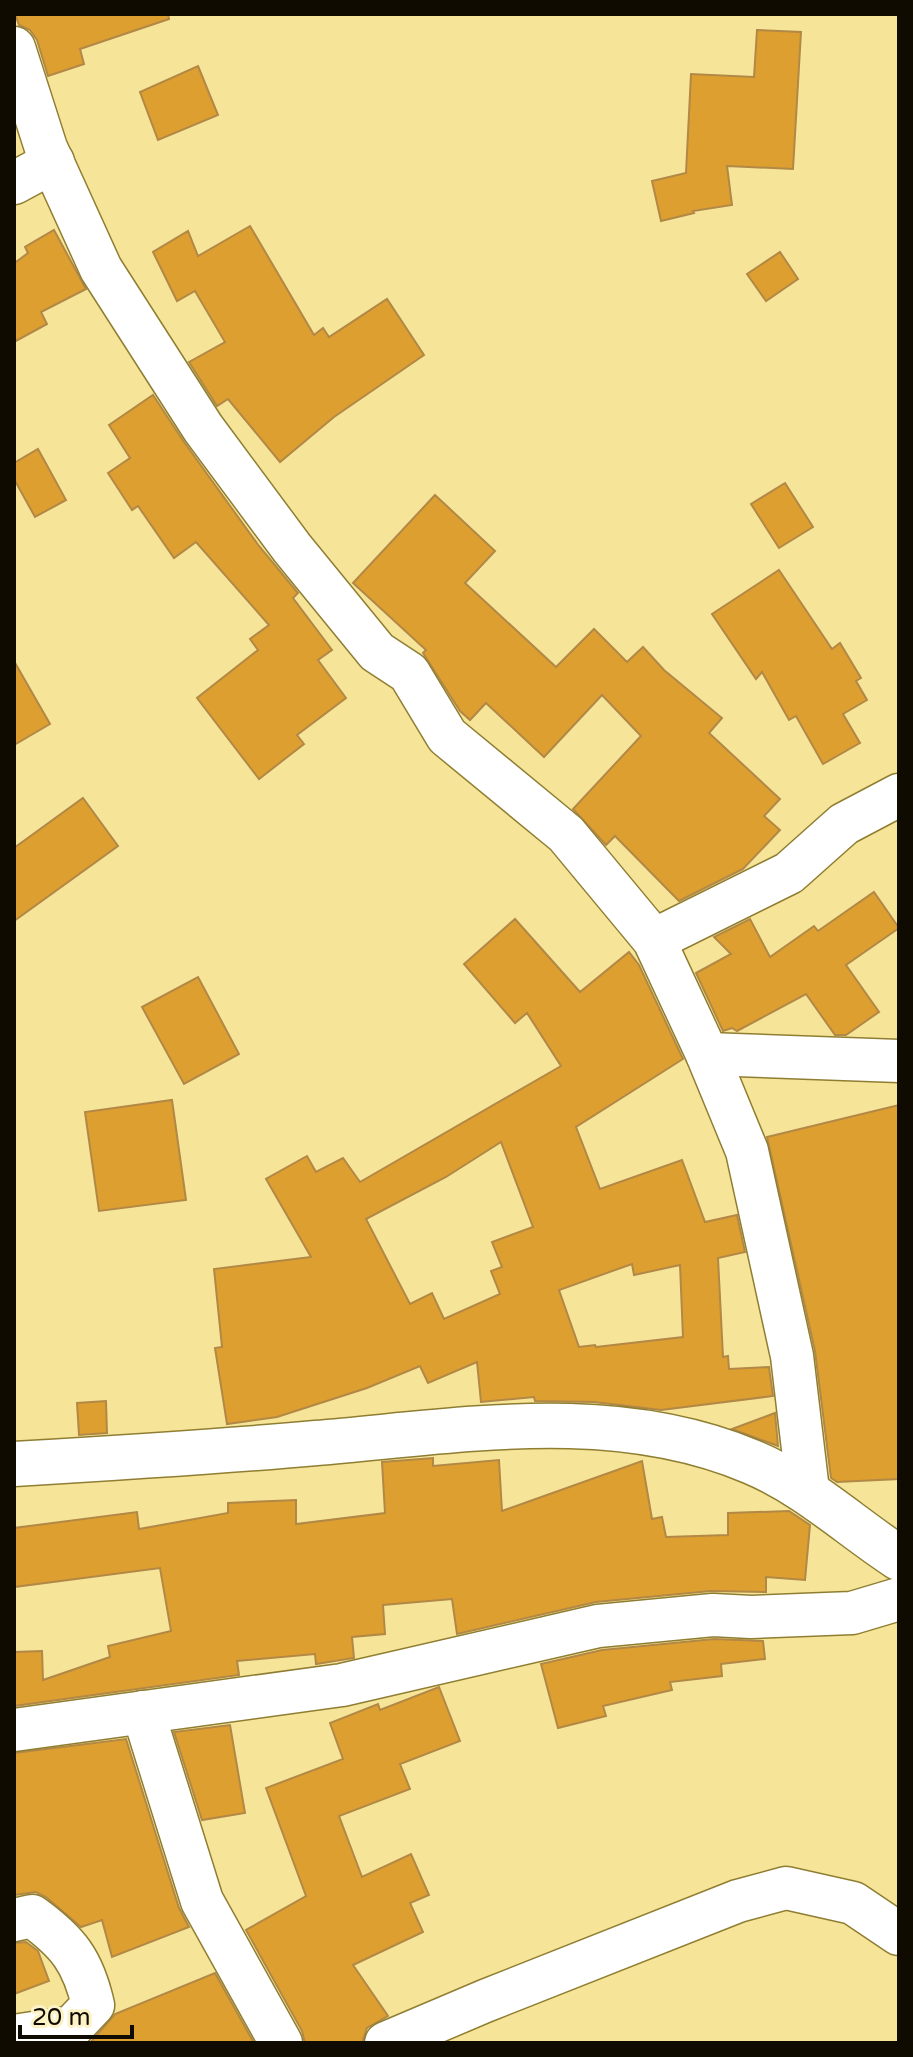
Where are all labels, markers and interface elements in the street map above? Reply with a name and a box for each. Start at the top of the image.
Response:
scale bar [20,1989,132,2039]
text: 20 m [32,2003,90,2032]

